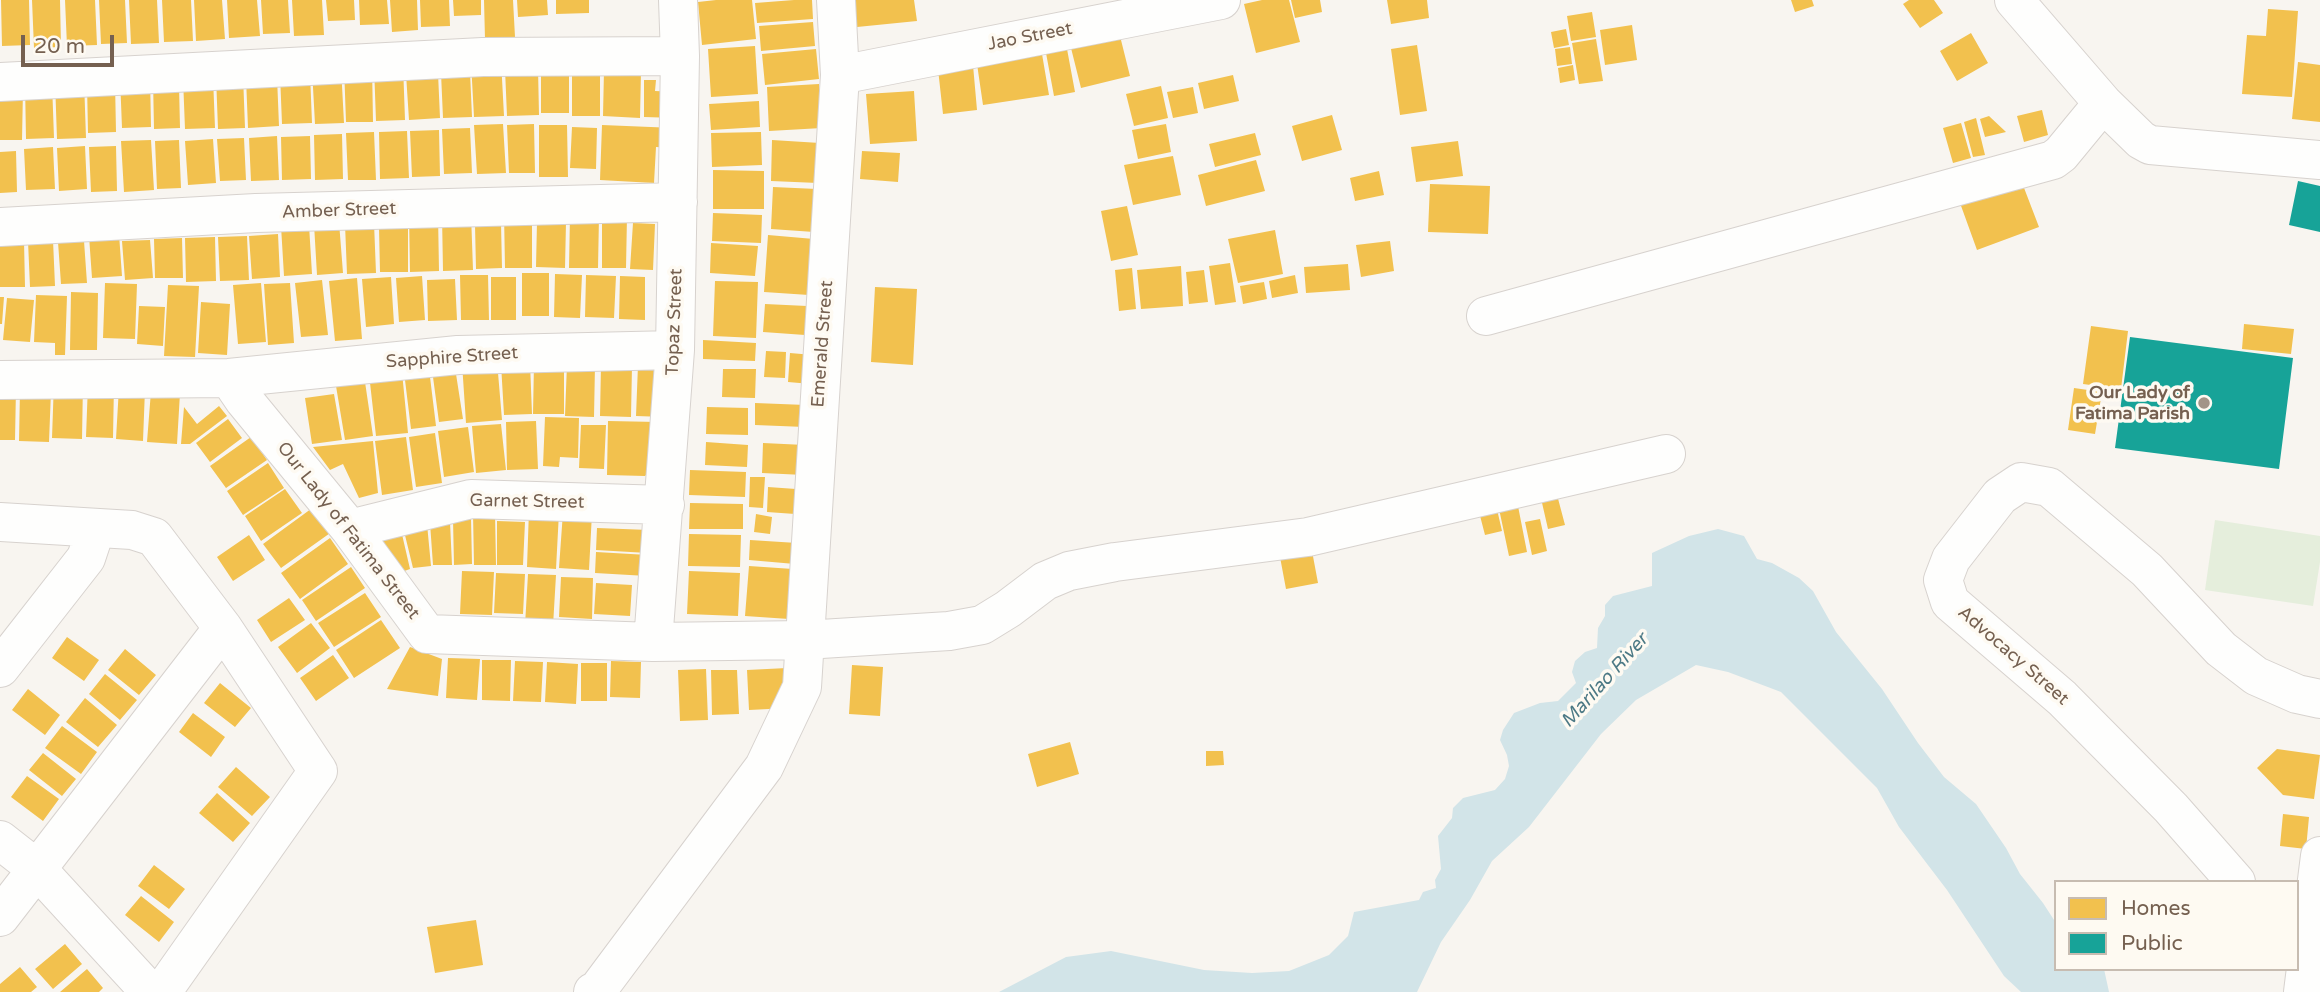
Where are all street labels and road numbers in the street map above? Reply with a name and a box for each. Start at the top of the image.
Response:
street label: Jao Street [986,18,1074,56]
street label: Amber Street [281,198,397,224]
street label: Topaz Street [662,268,688,376]
street label: Emerald Street [808,280,838,408]
street label: Sapphire Street [385,343,519,373]
street label: Our Lady of Fatima Street [272,438,424,624]
street label: Garnet Street [469,490,585,514]
street label: Advocacy Street [1953,602,2073,710]

